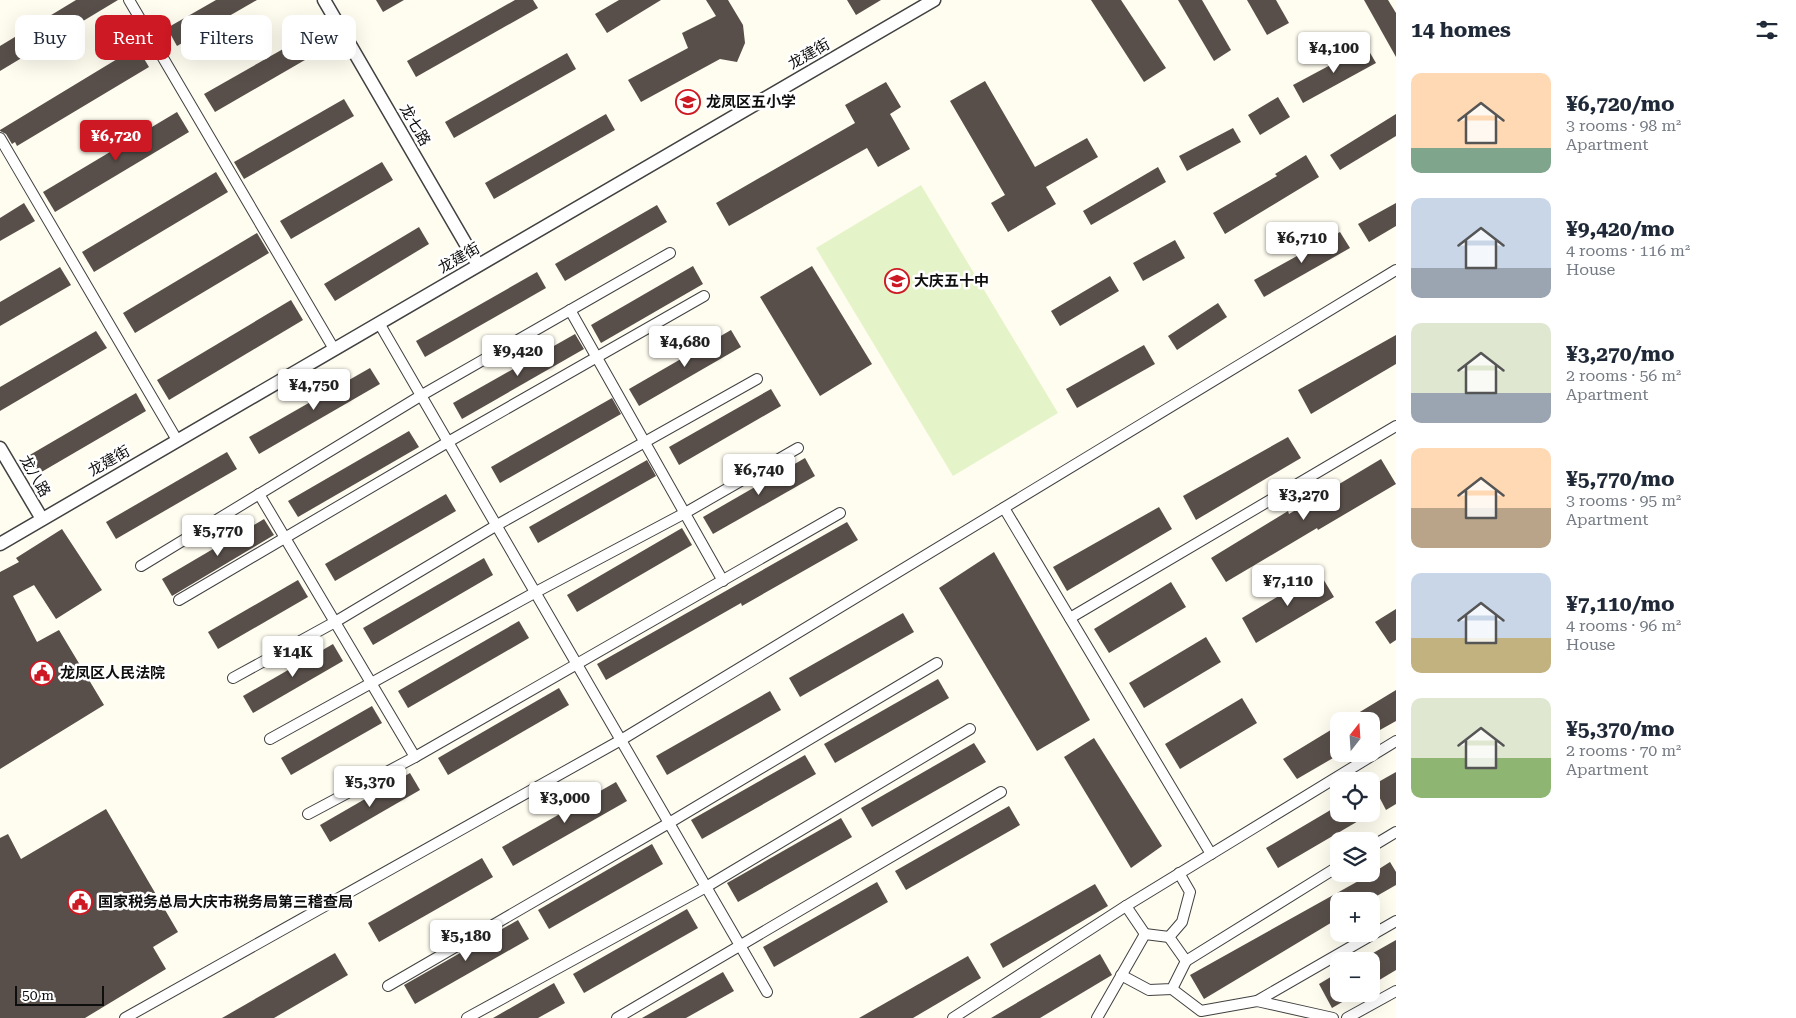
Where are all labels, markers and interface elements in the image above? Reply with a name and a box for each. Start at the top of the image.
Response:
chip: Buy [15,15,85,60]
chip: Rent [95,15,171,60]
chip: Filters [181,15,272,60]
chip: New [282,15,356,60]
icon: filters [1753,16,1781,44]
text: 14 homes [1411,18,1511,42]
pin: ¥4,100 [1293,32,1375,74]
street label: 龙建街 [785,35,833,73]
text: ¥4,100 [1309,38,1359,57]
school or university icon: 龙凤区五小学 [675,89,701,115]
text: ¥6,720/mo [1566,92,1675,116]
place label: 龙凤区五小学 [706,93,796,111]
icon: home [1451,93,1511,153]
street label: 龙七路 [396,101,434,149]
text: 3 rooms · 98 m² [1566,116,1681,135]
pin: ¥6,720 [75,120,157,162]
text: ¥6,720 [91,126,141,145]
text: Apartment [1566,135,1649,154]
text: ¥9,420/mo [1566,217,1675,241]
icon: home [1451,218,1511,278]
pin: ¥6,710 [1261,222,1343,264]
text: ¥6,710 [1277,228,1327,247]
street label: 龙建街 [435,239,483,277]
text: 4 rooms · 116 m² [1566,241,1690,260]
text: House [1566,260,1615,279]
school or university icon: 大庆五十中 [884,268,910,294]
place label: 大庆五十中 [914,272,989,290]
pin: ¥4,680 [644,326,726,368]
text: ¥4,680 [660,332,710,351]
pin: ¥9,420 [477,334,559,377]
text: ¥9,420 [493,341,543,360]
text: ¥3,270/mo [1566,342,1675,366]
icon: home [1451,343,1511,403]
text: 2 rooms · 56 m² [1566,366,1681,385]
pin: ¥4,750 [273,368,355,411]
text: ¥4,750 [289,375,339,394]
text: Apartment [1566,385,1649,404]
street label: 龙建街 [85,442,133,480]
street label: 龙八路 [16,452,54,500]
pin: ¥6,740 [718,454,800,496]
text: ¥6,740 [734,460,784,479]
text: ¥5,770/mo [1566,467,1675,491]
icon: home [1451,468,1511,528]
pin: ¥3,270 [1263,478,1345,521]
text: ¥3,270 [1279,485,1329,504]
text: 3 rooms · 95 m² [1566,491,1681,510]
text: Apartment [1566,510,1649,529]
pin: ¥5,770 [177,514,259,557]
text: ¥5,770 [193,521,243,540]
pin: ¥7,110 [1247,564,1329,607]
text: ¥7,110 [1263,571,1313,590]
text: ¥7,110/mo [1566,592,1675,616]
icon: home [1451,593,1511,653]
text: 4 rooms · 96 m² [1566,616,1681,635]
text: House [1566,635,1615,654]
pin: ¥14K [263,636,323,678]
text: ¥14K [273,642,313,661]
public building icon: 龙凤区人民法院 [29,660,55,686]
place label: 龙凤区人民法院 [60,664,165,682]
north arrow [1330,712,1380,762]
map controls [1330,712,1380,1002]
text: ¥5,370/mo [1566,717,1675,741]
icon: home [1451,718,1511,778]
text: 2 rooms · 70 m² [1566,741,1681,760]
text: Apartment [1566,760,1649,779]
pin: ¥5,370 [329,766,411,808]
text: ¥5,370 [345,772,395,791]
button: locate [1330,772,1380,822]
pin: ¥3,000 [524,782,606,824]
text: ¥3,000 [540,788,590,807]
button: layers [1330,832,1380,882]
public building icon: 国家税务总局大庆市税务局第三稽查局 [67,889,93,915]
button: + [1330,892,1380,942]
place label: 国家税务总局大庆市税务局第三稽查局 [98,893,353,911]
pin: ¥5,180 [425,920,507,962]
text: ¥5,180 [441,926,491,945]
button: − [1330,952,1380,1002]
scale bar [15,983,104,1006]
text: 50 m [22,987,54,1003]

